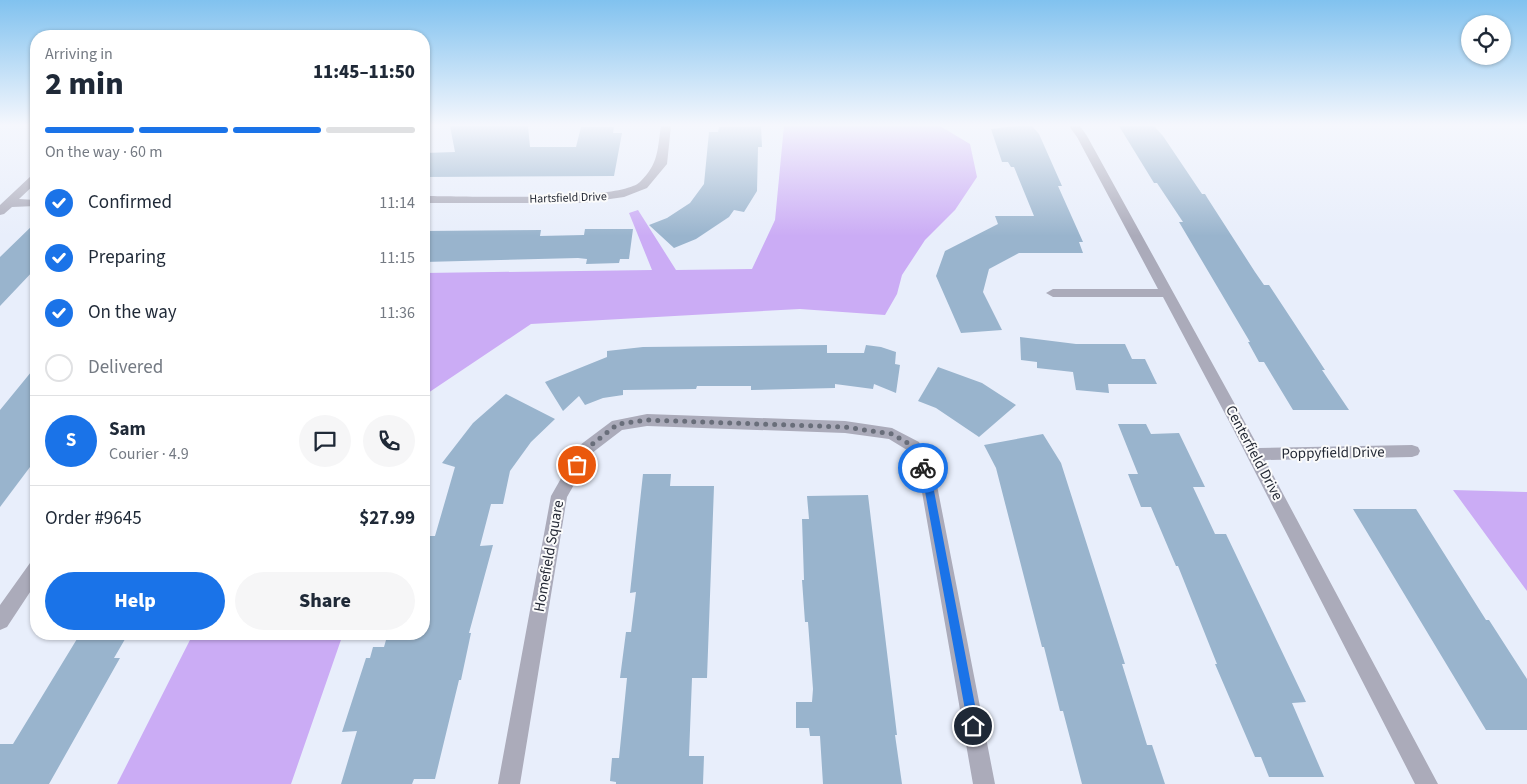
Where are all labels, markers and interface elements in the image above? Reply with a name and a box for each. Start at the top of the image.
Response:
map controls [1461,15,1511,65]
button: locate [1461,15,1511,65]
text: Arriving in [45,43,113,65]
text: 11:45–11:50 [313,59,415,86]
text: 2 min [45,61,124,107]
text: On the way · 60 m [45,141,162,163]
street label: Hartsfield Drive [529,188,607,208]
icon: check [45,189,73,217]
text: Confirmed [88,189,172,216]
text: 11:14 [379,192,415,214]
icon: check [45,244,73,272]
text: Preparing [88,244,166,271]
text: 11:15 [379,247,415,269]
icon: check [45,299,73,327]
text: On the way [88,299,177,326]
text: 11:36 [379,302,415,324]
text: Delivered [88,354,163,381]
street label: Centerfield Drive [1220,402,1288,504]
button: chat [299,415,351,467]
button: phone [363,415,415,467]
text: Sam [109,416,146,443]
text: S [66,427,76,454]
street label: Poppyfield Drive [1281,442,1385,464]
text: Courier · 4.9 [109,443,189,465]
courier [898,443,948,493]
pin [556,444,598,486]
icon: bag [563,451,591,479]
icon: bike [909,454,937,482]
street label: Homefield Square [529,499,569,613]
text: Order #9645 [45,505,142,532]
text: $27.99 [359,505,415,532]
button: Help [45,572,225,630]
button: Share [235,572,415,630]
pin [952,705,994,747]
icon: home [959,712,987,740]

